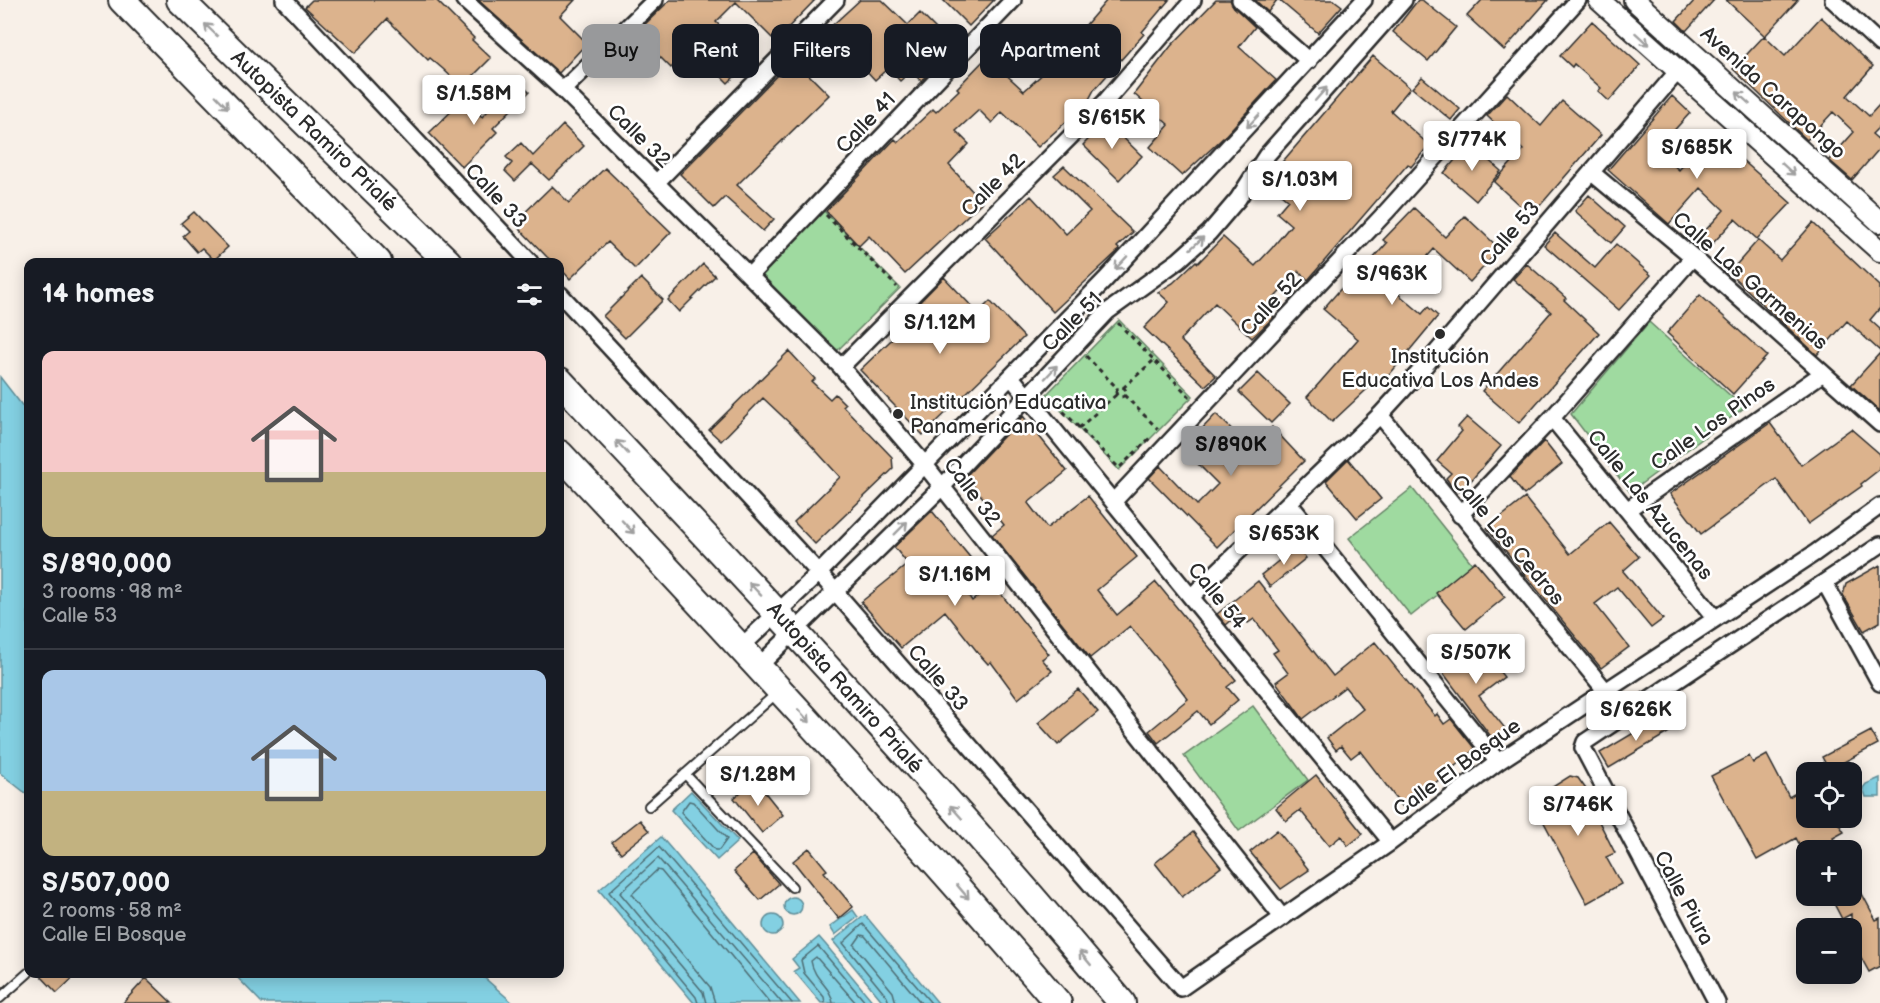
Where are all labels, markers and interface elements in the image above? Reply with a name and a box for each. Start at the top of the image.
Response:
street label: Avenida Carapongo [1695,21,1851,165]
one-way arrow [204,23,219,38]
chip: Buy [582,24,660,78]
chip: Rent [672,24,759,78]
chip: Filters [771,24,872,78]
chip: New [884,24,968,78]
chip: Apartment [980,24,1121,78]
one-way arrow [1635,32,1650,46]
street label: Autopista Ramiro Prialé [226,45,403,217]
pin: S/1.58M [419,75,529,126]
text: S/1.58M [436,82,512,106]
street label: Calle 41 [831,87,901,159]
one-way arrow [1314,87,1328,102]
one-way arrow [1736,91,1751,105]
one-way arrow [214,95,229,110]
street label: Calle 32 [602,99,676,173]
pin: S/615K [1063,99,1161,150]
text: S/615K [1078,106,1146,130]
one-way arrow [1246,113,1261,128]
pin: S/774K [1423,121,1521,172]
text: S/774K [1437,128,1507,152]
pin: S/685K [1648,129,1746,180]
text: S/685K [1662,136,1732,160]
street label: Calle 42 [956,148,1030,222]
street label: Calle 33 [460,158,532,234]
pin: S/1.03M [1245,161,1355,212]
one-way arrow [1780,162,1795,176]
text: S/1.03M [1262,168,1338,192]
street label: Calle 53 [1475,196,1545,272]
street label: Calle Las Garmenias [1667,207,1833,355]
one-way arrow [1189,237,1204,251]
pin: S/963K [1343,255,1441,306]
one-way arrow [1113,256,1128,271]
text: S/963K [1357,262,1427,286]
street label: Calle 52 [1235,266,1307,341]
icon: filters [513,278,546,311]
text: 14 homes [42,279,154,310]
street label: Calle 51 [1037,287,1107,357]
pin: S/1.12M [885,304,995,355]
text: S/1.12M [904,311,976,335]
marker: Institución Educativa Los Andes [1433,327,1447,341]
place label: Institución Educativa Los Andes [1341,344,1539,393]
one-way arrow [1044,365,1059,380]
street label: Calle Los Pinos [1646,372,1780,476]
icon: home [240,390,348,498]
place label: Institución Educativa Panamericano [910,390,1107,439]
marker: Institución Educativa Panamericano [891,407,905,421]
street label: Calle Las Azucenas [1582,425,1718,585]
pin: S/890K [1182,426,1280,477]
text: S/890K [1195,433,1267,457]
one-way arrow [615,440,629,455]
street label: Calle 32 [938,453,1006,532]
street label: Calle Los Cedros [1446,470,1570,610]
pin: S/653K [1235,515,1333,566]
one-way arrow [621,520,636,535]
one-way arrow [894,520,909,535]
text: S/653K [1249,522,1319,546]
text: S/890,000 [42,549,172,580]
pin: S/1.16M [900,556,1010,607]
street label: Calle 54 [1182,557,1252,635]
text: S/1.16M [919,563,991,587]
text: 3 rooms · 98 m² [42,580,183,604]
one-way arrow [748,581,763,596]
street label: Autopista Ramiro Prialé [762,597,929,779]
text: Calle 53 [42,604,117,628]
pin: S/507K [1427,634,1525,685]
street label: Calle 33 [902,640,974,716]
text: S/507K [1441,641,1511,665]
pin: S/626K [1587,691,1685,742]
text: S/626K [1600,698,1672,722]
one-way arrow [797,708,811,723]
icon: home [240,709,348,817]
street label: Calle El Bosque [1388,713,1526,823]
pin: S/1.28M [703,756,813,807]
map controls [1796,762,1862,984]
button: locate [1796,762,1862,828]
text: S/1.28M [720,763,796,787]
pin: S/746K [1529,786,1627,837]
text: S/746K [1543,793,1613,817]
one-way arrow [949,805,963,820]
button: + [1796,840,1862,906]
street label: Calle Piura [1649,847,1719,949]
text: S/507,000 [42,868,170,899]
one-way arrow [956,884,970,899]
text: 2 rooms · 58 m² [42,899,182,923]
button: − [1796,918,1862,984]
text: Calle El Bosque [42,923,186,947]
one-way arrow [1078,951,1092,966]

